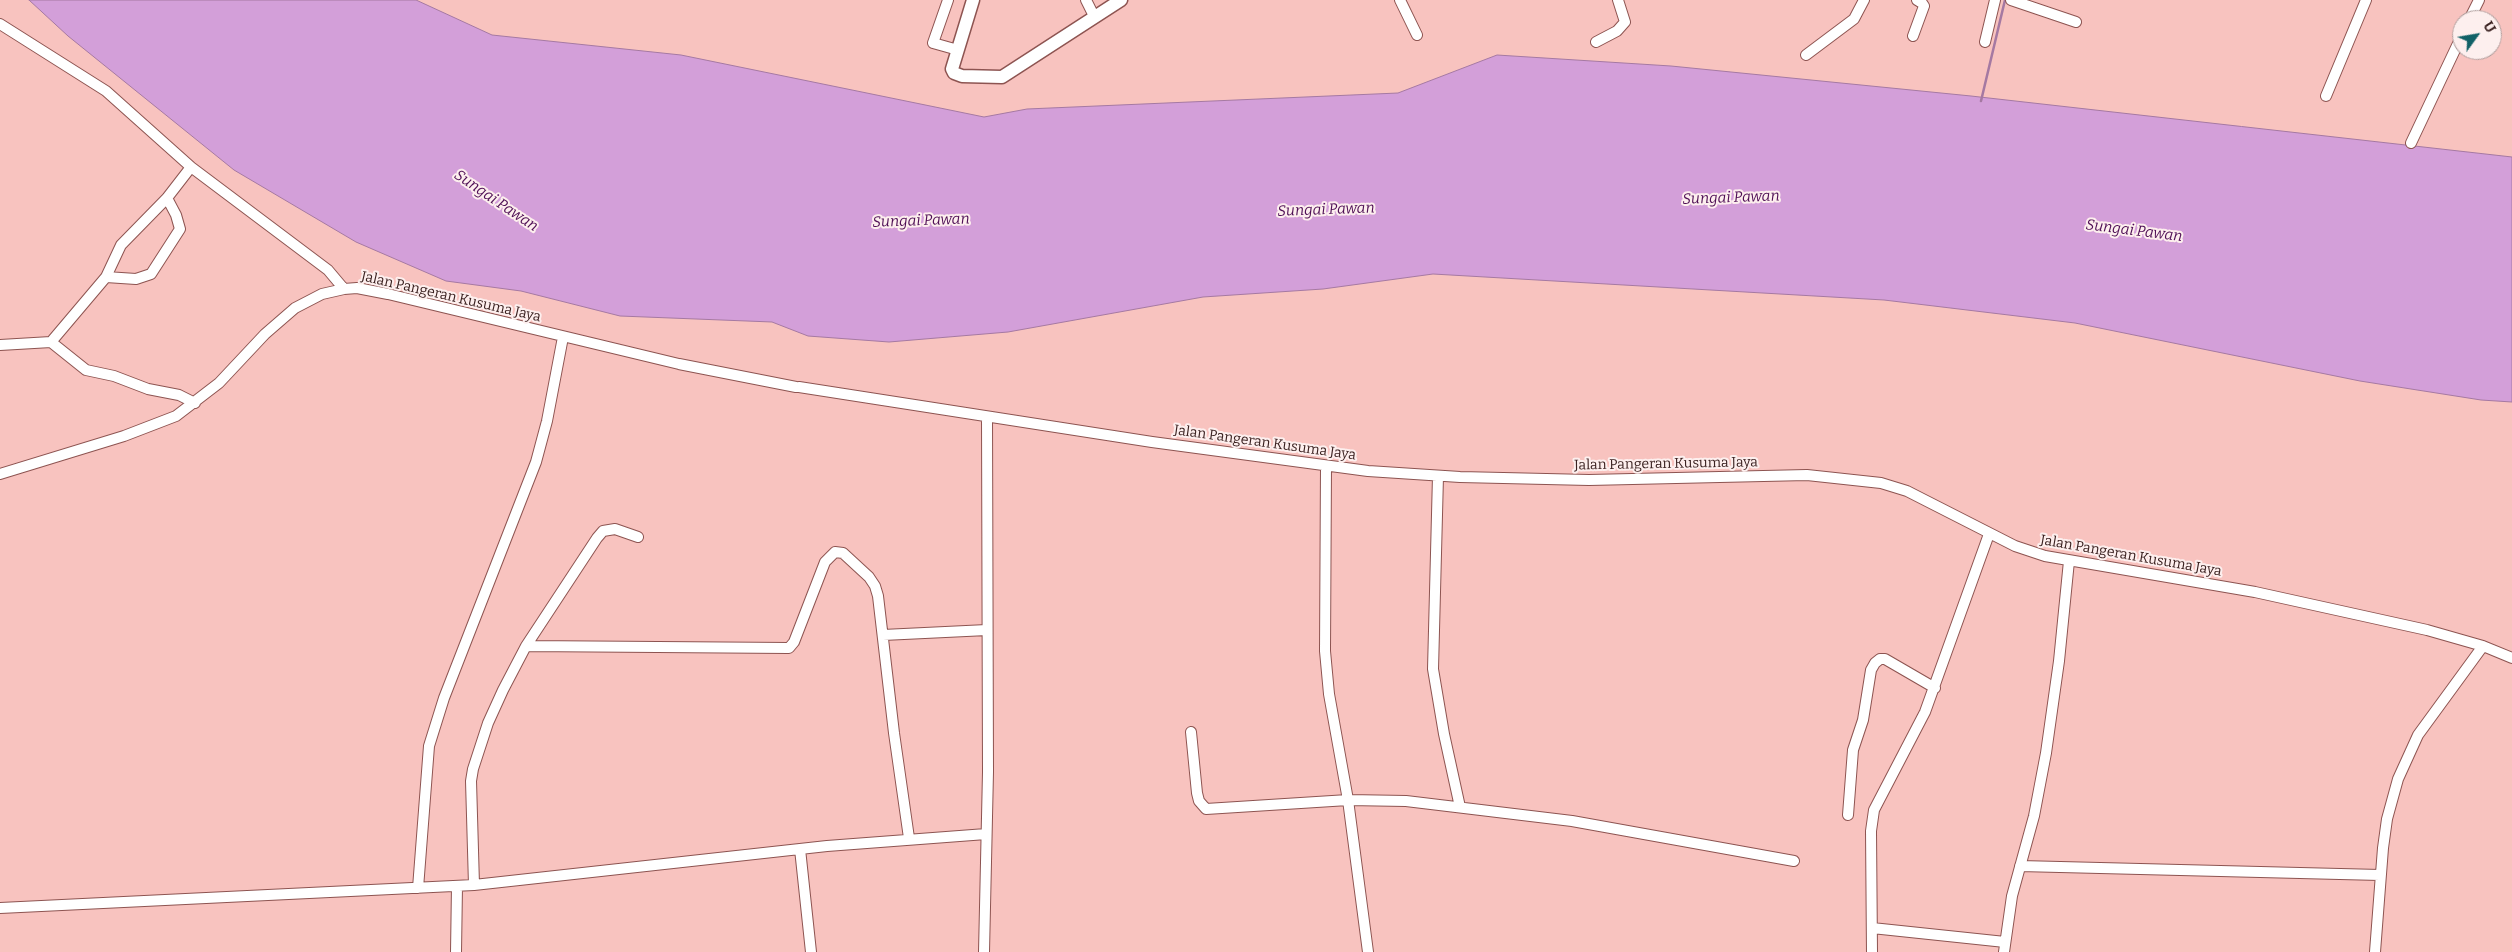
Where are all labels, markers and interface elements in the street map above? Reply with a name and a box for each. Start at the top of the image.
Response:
north arrow [2452,10,2502,60]
text: U [2479,18,2499,36]
water label: Sungai Pawan [451,166,541,236]
water label: Sungai Pawan [1682,187,1780,209]
water label: Sungai Pawan [1277,199,1375,221]
water label: Sungai Pawan [872,210,970,232]
water label: Sungai Pawan [2085,216,2183,246]
street label: Jalan Pangeran Kusuma Jaya [360,268,542,326]
street label: Jalan Pangeran Kusuma Jaya [1173,422,1357,464]
street label: Jalan Pangeran Kusuma Jaya [1574,454,1758,474]
street label: Jalan Pangeran Kusuma Jaya [2039,532,2223,580]

